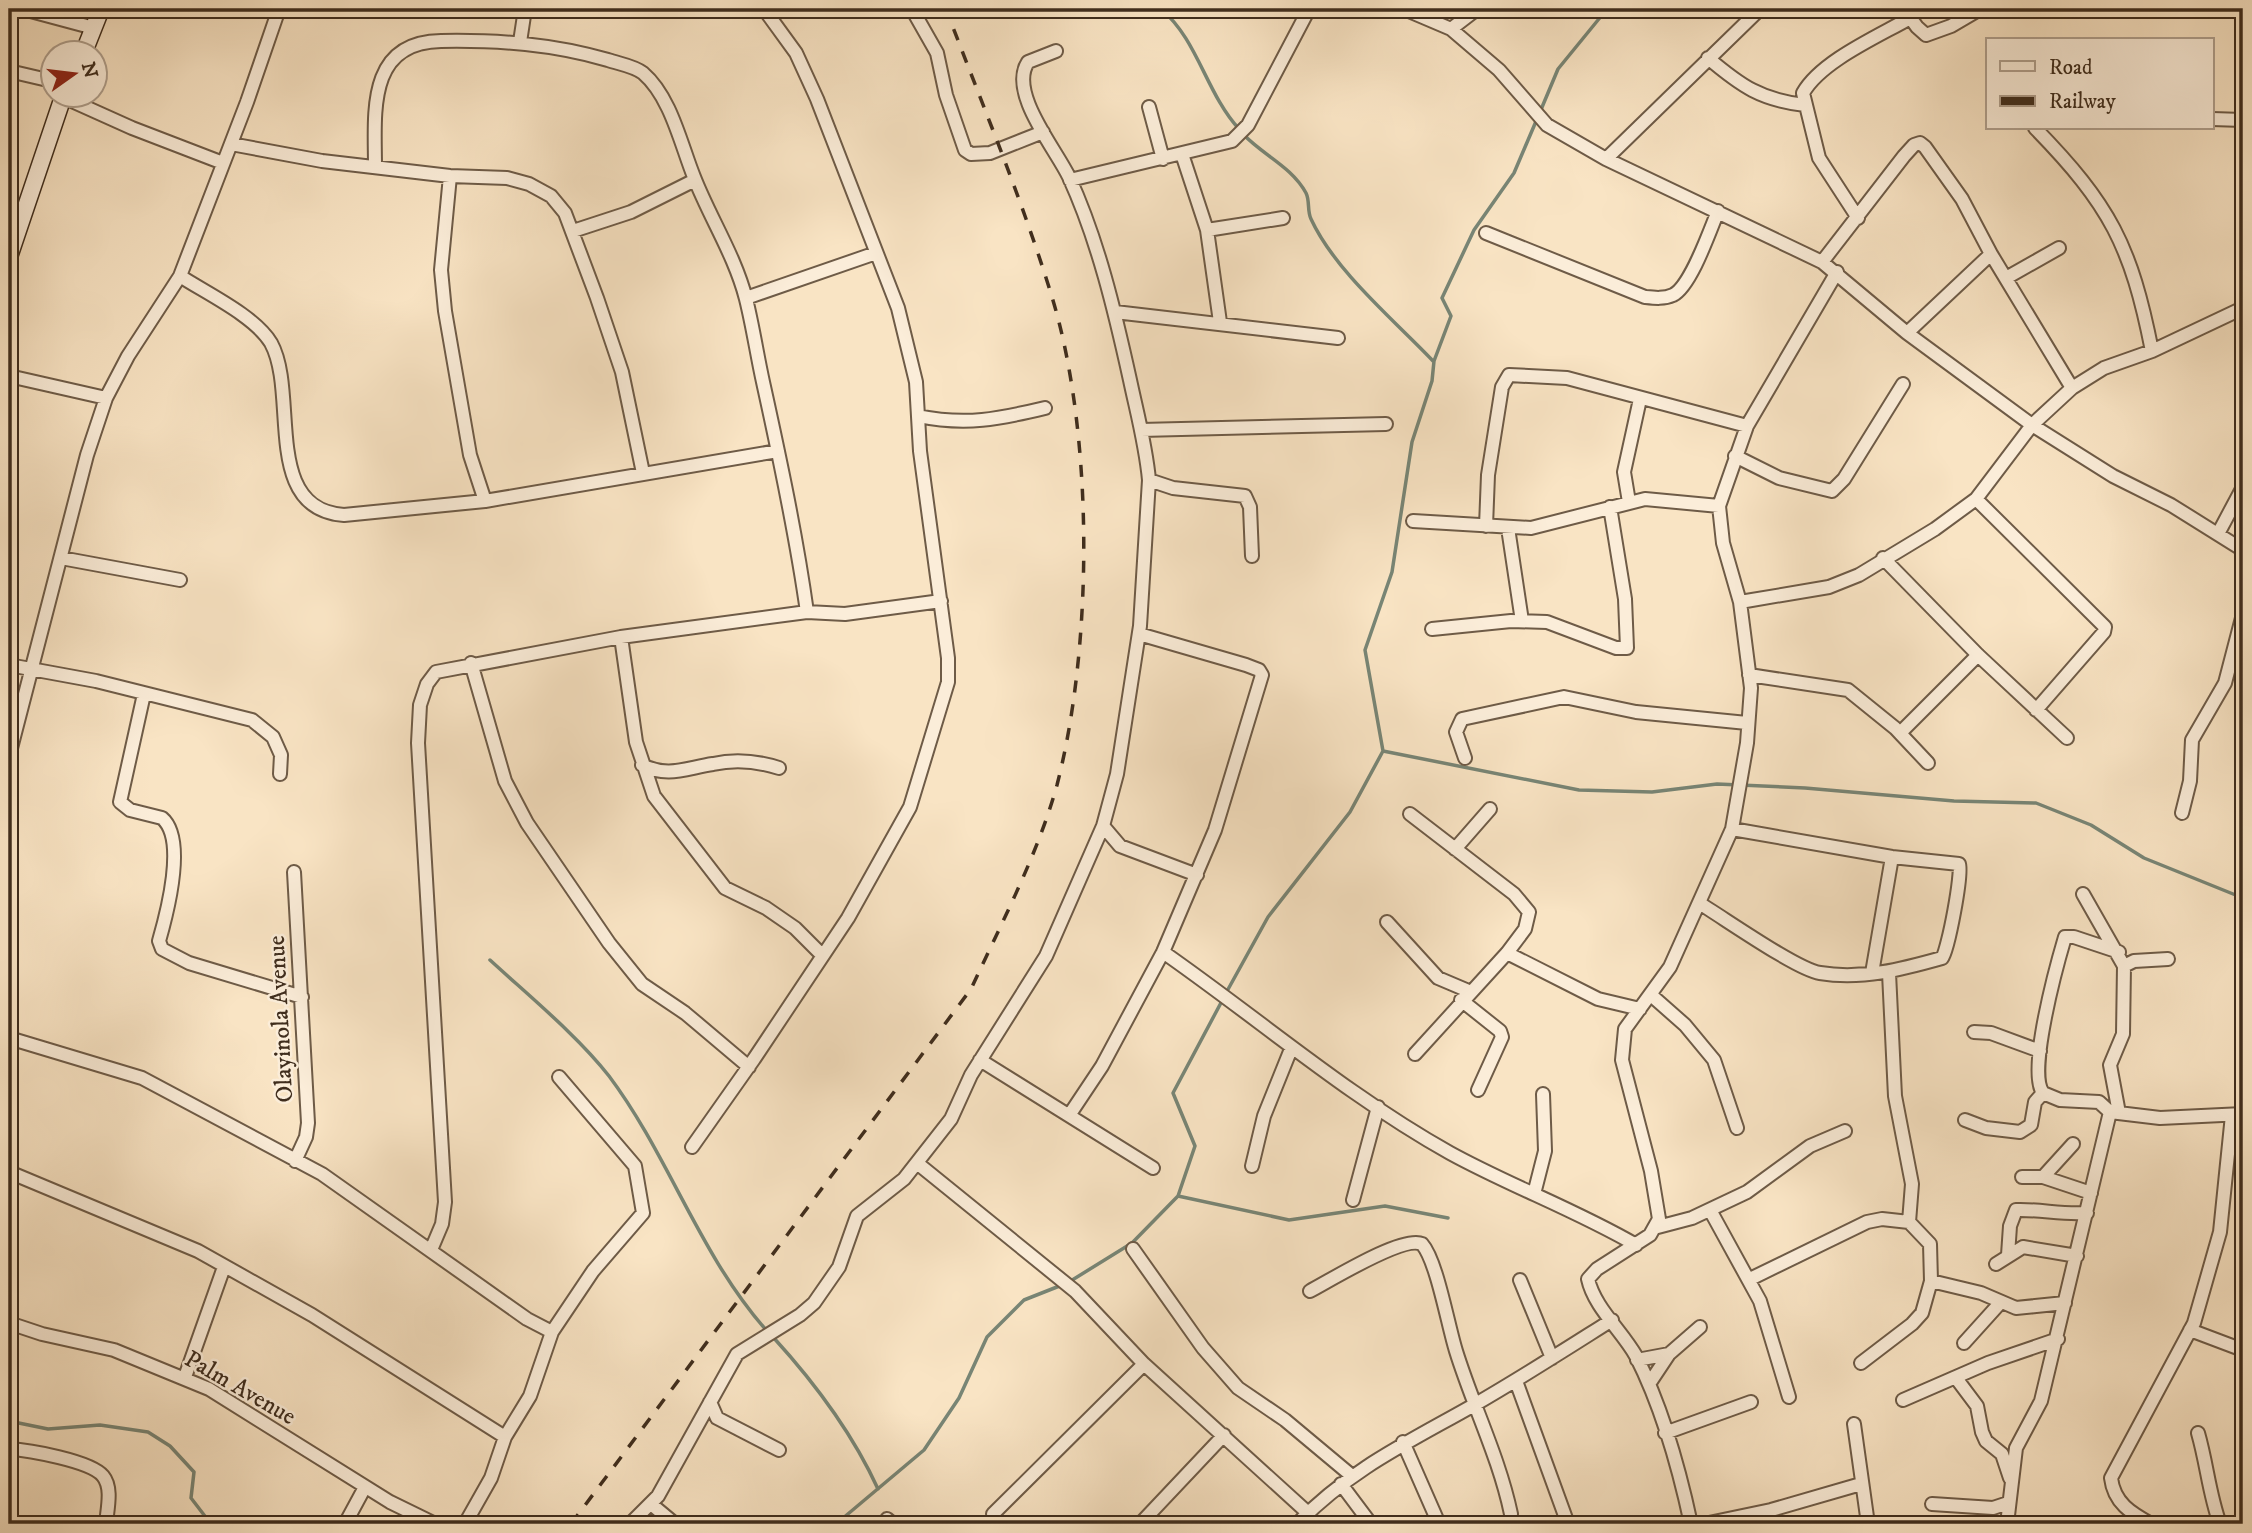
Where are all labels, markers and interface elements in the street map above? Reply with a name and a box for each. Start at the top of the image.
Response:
north arrow [38,38,108,108]
legend [1986,38,2214,130]
text: Road [2049,55,2093,81]
text: N [76,60,102,81]
text: Railway [2049,89,2117,115]
street label: Olayinola Avenue [262,935,300,1103]
street label: Palm Avenue [179,1344,301,1432]

